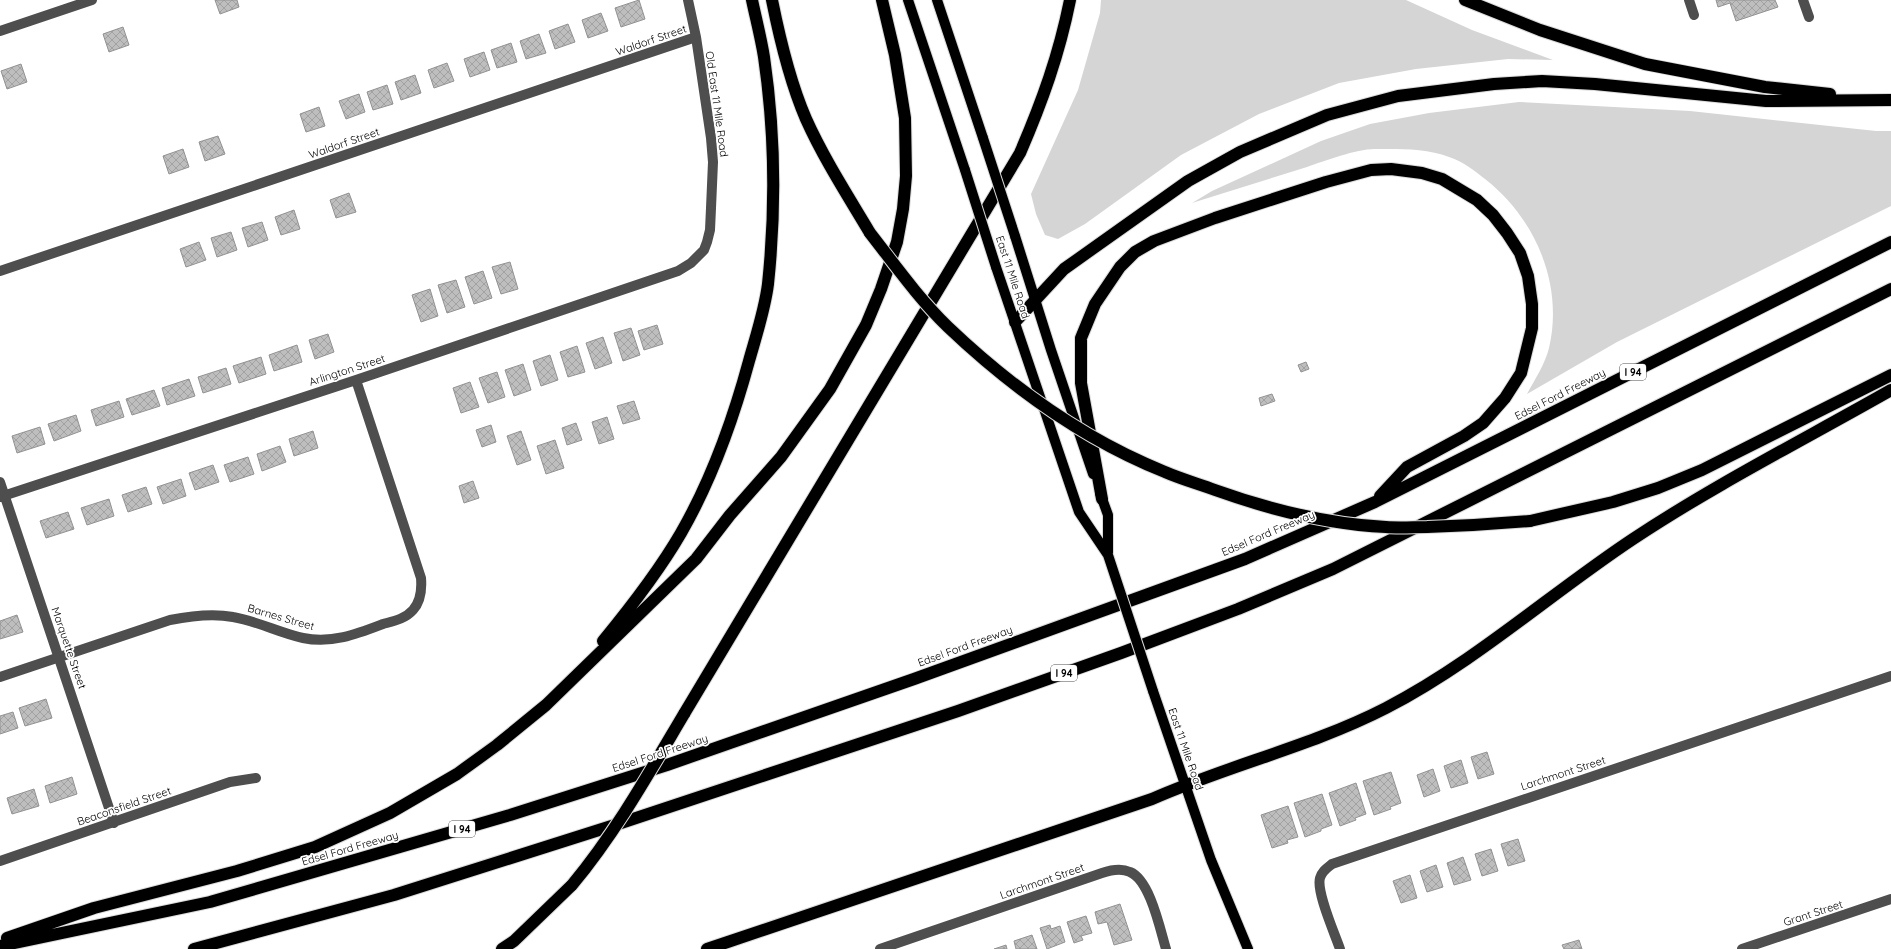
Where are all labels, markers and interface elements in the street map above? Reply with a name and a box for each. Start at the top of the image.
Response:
street label: Waldorf Street [614,21,689,59]
street label: Old East 11 Mile Road [703,50,731,158]
street label: Waldorf Street [307,124,382,162]
street label: East 11 Mile Road [993,234,1033,320]
street label: Arlington Street [307,351,387,389]
road number: I 94 [1620,364,1646,380]
street label: Edsel Ford Freeway [1512,365,1608,423]
street label: Edsel Ford Freeway [1219,507,1317,559]
street label: Barnes Street [246,601,316,633]
street label: Marquette Street [48,605,90,691]
street label: Edsel Ford Freeway [916,622,1014,670]
road number: I 94 [1051,665,1077,681]
street label: East 11 Mile Road [1165,706,1207,792]
street label: Edsel Ford Freeway [610,731,710,775]
street label: Larchmont Street [1519,753,1607,793]
street label: Beaconsfield Street [75,783,173,829]
road number: I 94 [449,821,475,837]
street label: Edsel Ford Freeway [300,828,400,868]
street label: Larchmont Street [998,860,1086,902]
street label: Grant Street [1782,897,1845,929]

